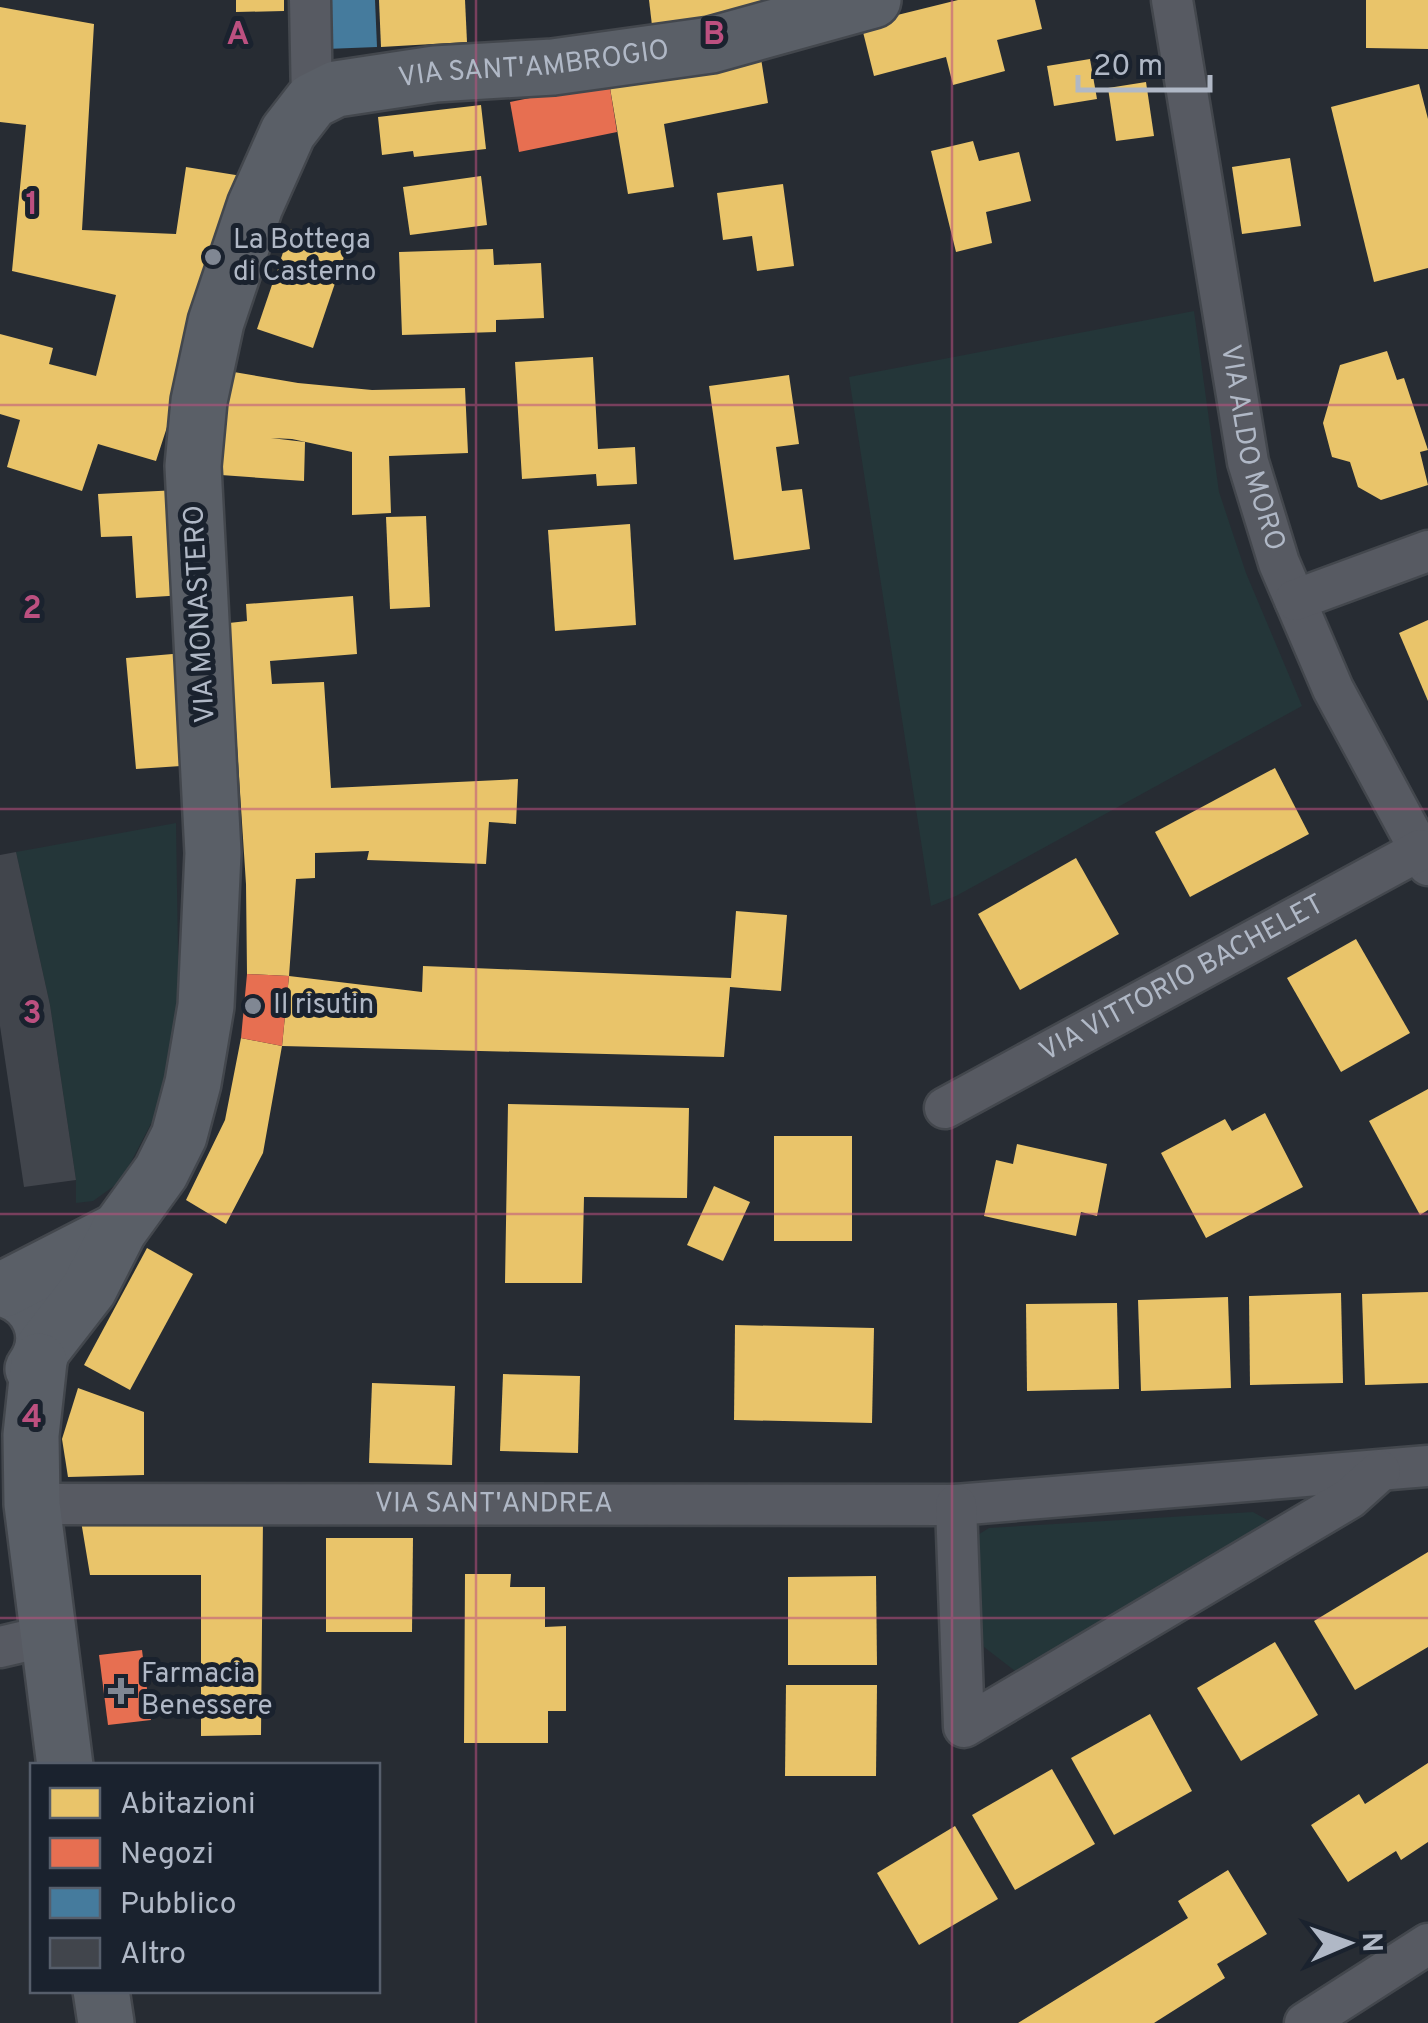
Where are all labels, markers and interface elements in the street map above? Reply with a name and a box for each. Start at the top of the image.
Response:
text: A [227,16,249,56]
text: B [703,16,725,56]
scale bar [1078,30,1210,92]
street label: VIA SANT'AMBROGIO [396,33,672,97]
text: 20 m [1093,49,1163,86]
text: 1 [26,186,38,226]
place label: La Bottega di Casterno [233,223,376,291]
marker: La Bottega di Casterno [202,246,224,268]
street label: VIA ALDO MORO [1211,342,1292,556]
street label: VIA MONASTERO [177,504,225,724]
text: 2 [22,590,42,630]
street label: VIA VITTORIO BACHELET [1034,887,1331,1071]
place label: Il risutin [273,988,374,1024]
text: 3 [22,995,42,1035]
marker: Il risutin [242,995,264,1017]
text: 4 [22,1399,42,1439]
street label: VIA SANT'ANDREA [375,1486,613,1523]
place label: Farmacia Benessere [141,1657,273,1725]
marker: Farmacia Benessere [110,1680,132,1702]
legend [30,1763,380,1993]
text: Abitazioni [120,1787,256,1824]
text: Negozi [120,1837,214,1874]
text: Pubblico [120,1887,237,1924]
north arrow [1298,1893,1398,1993]
text: N [1352,1932,1388,1953]
text: Altro [120,1937,186,1974]

